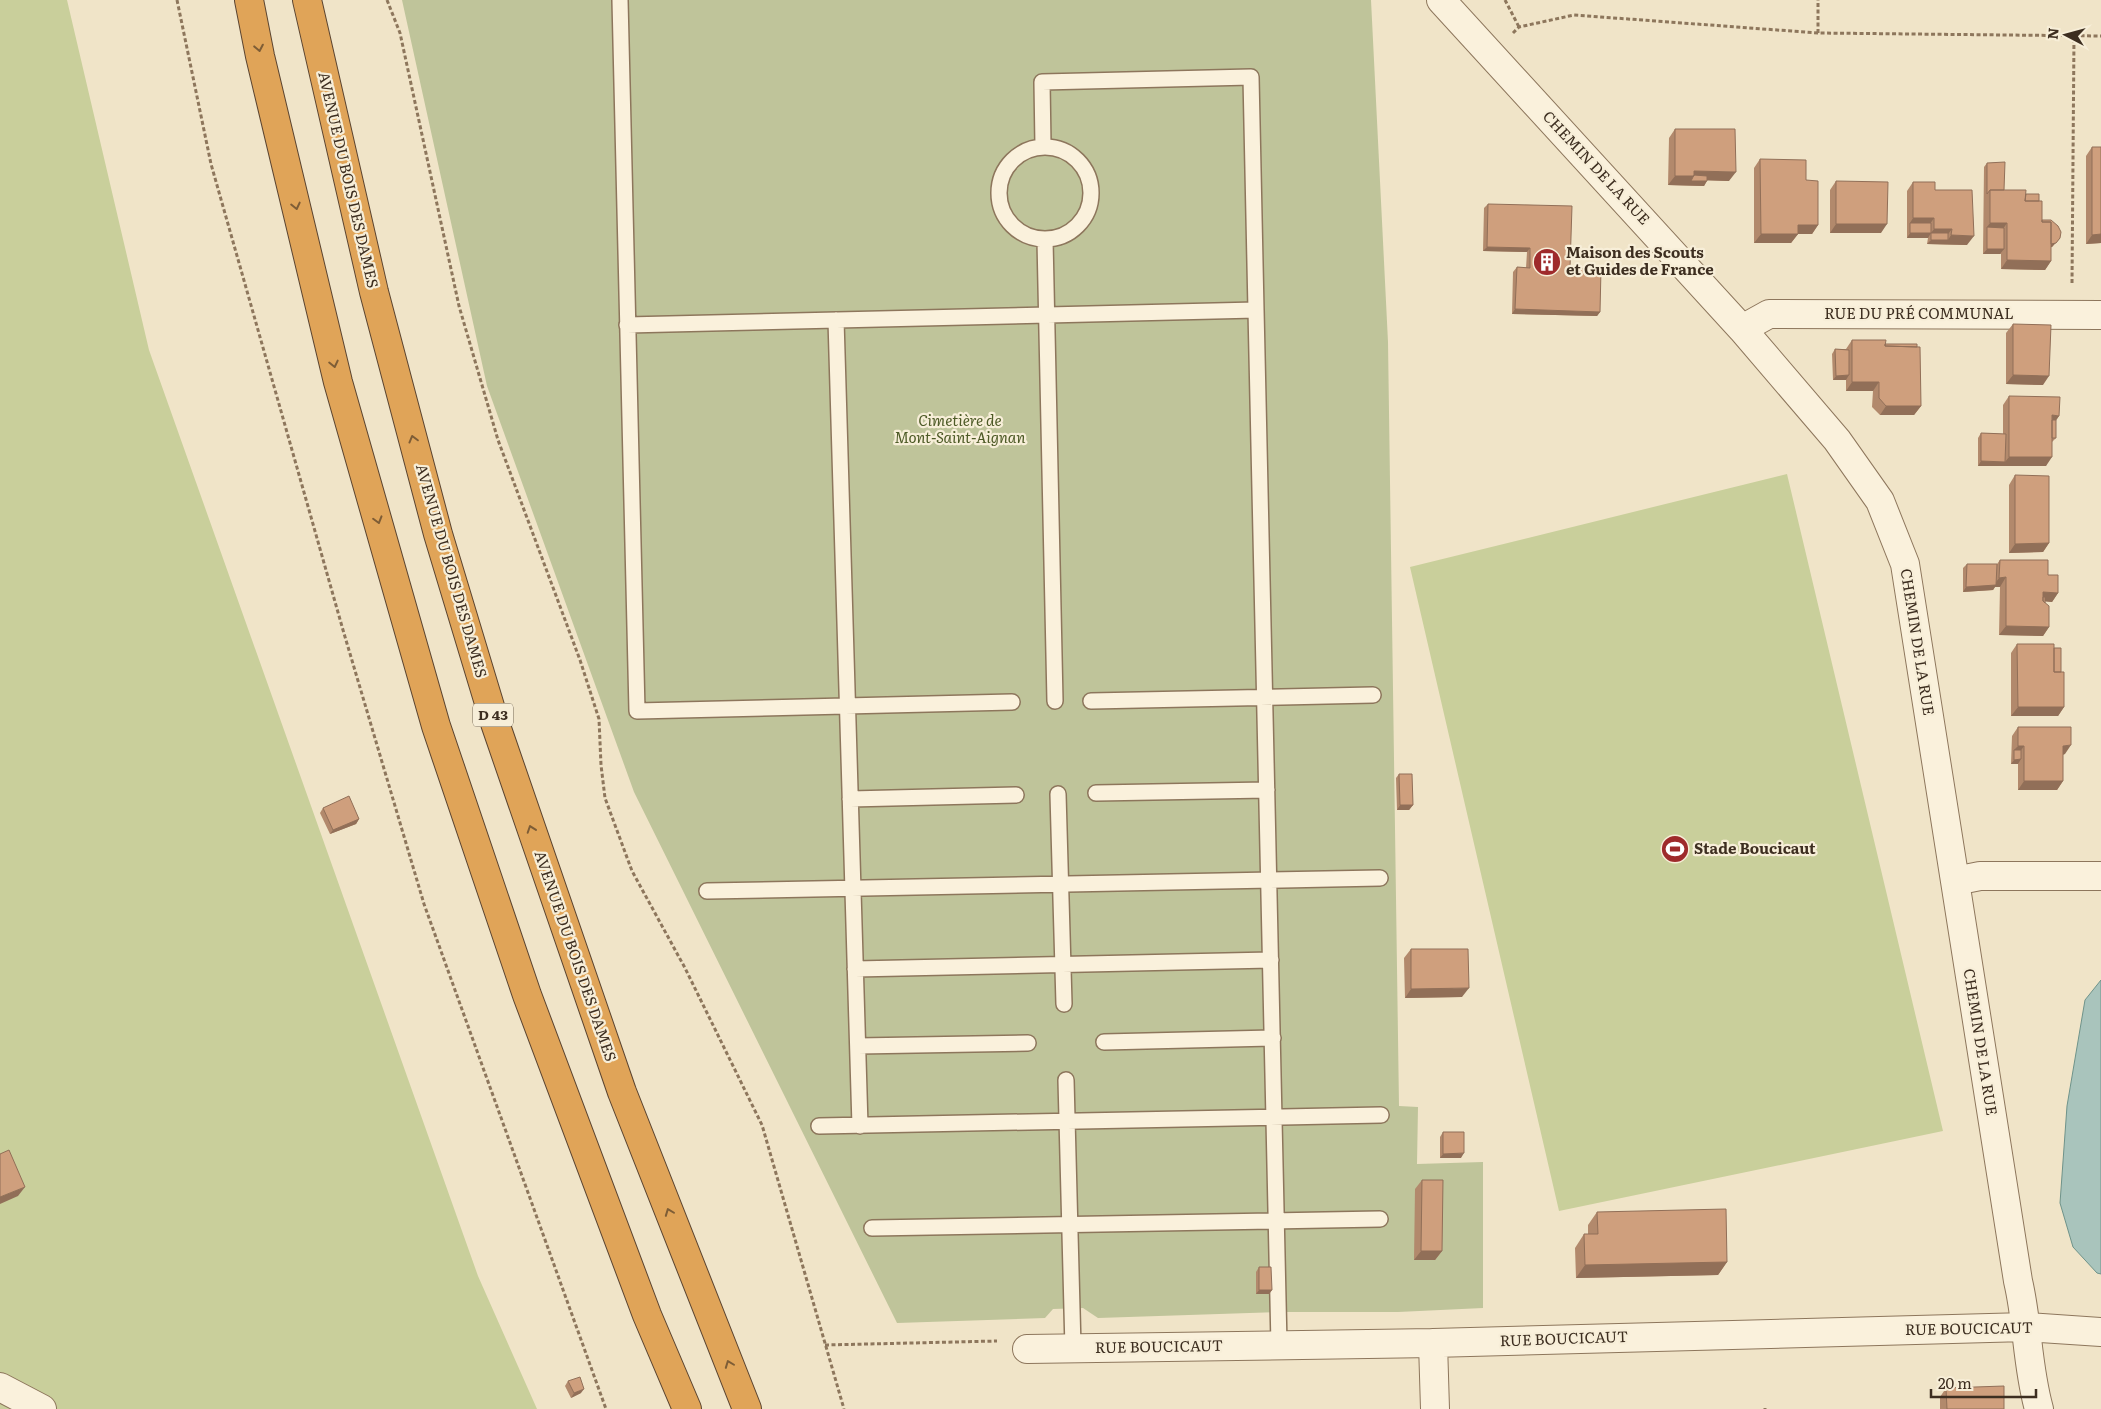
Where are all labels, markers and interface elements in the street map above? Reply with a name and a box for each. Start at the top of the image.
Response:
north arrow [2041,10,2091,60]
text: N [2042,26,2063,40]
one-way arrow [253,43,264,52]
street label: AVENUE DU BOIS DES DAMES [313,69,386,290]
street label: CHEMIN DE LA RUE [1538,105,1656,229]
one-way arrow [290,201,301,210]
place label: Maison des Scouts et Guides de France [1566,240,1714,280]
building icon: Maison des Scouts et Guides de France [1532,247,1562,277]
street label: RUE DU PRÉ COMMUNAL [1824,301,2014,324]
one-way arrow [328,359,339,368]
park label: Cimetière de Mont-Saint-Aignan [895,408,1025,448]
one-way arrow [408,436,418,444]
street label: AVENUE DU BOIS DES DAMES [411,461,494,680]
one-way arrow [372,516,382,524]
street label: CHEMIN DE LA RUE [1895,567,1941,717]
road number: D 43 [473,704,513,726]
one-way arrow [527,825,537,834]
sports icon: Stade Boucicaut [1660,834,1690,864]
place label: Stade Boucicaut [1694,836,1816,859]
street label: AVENUE DU BOIS DES DAMES [529,847,623,1064]
street label: CHEMIN DE LA RUE [1958,967,2004,1117]
one-way arrow [665,1209,675,1217]
street label: RUE BOUCICAUT [1905,1315,2033,1340]
street label: RUE BOUCICAUT [1499,1324,1628,1351]
street label: RUE BOUCICAUT [1095,1333,1223,1358]
one-way arrow [725,1360,735,1368]
scale bar [1931,1366,2036,1398]
text: 20 m [1938,1371,1972,1394]

